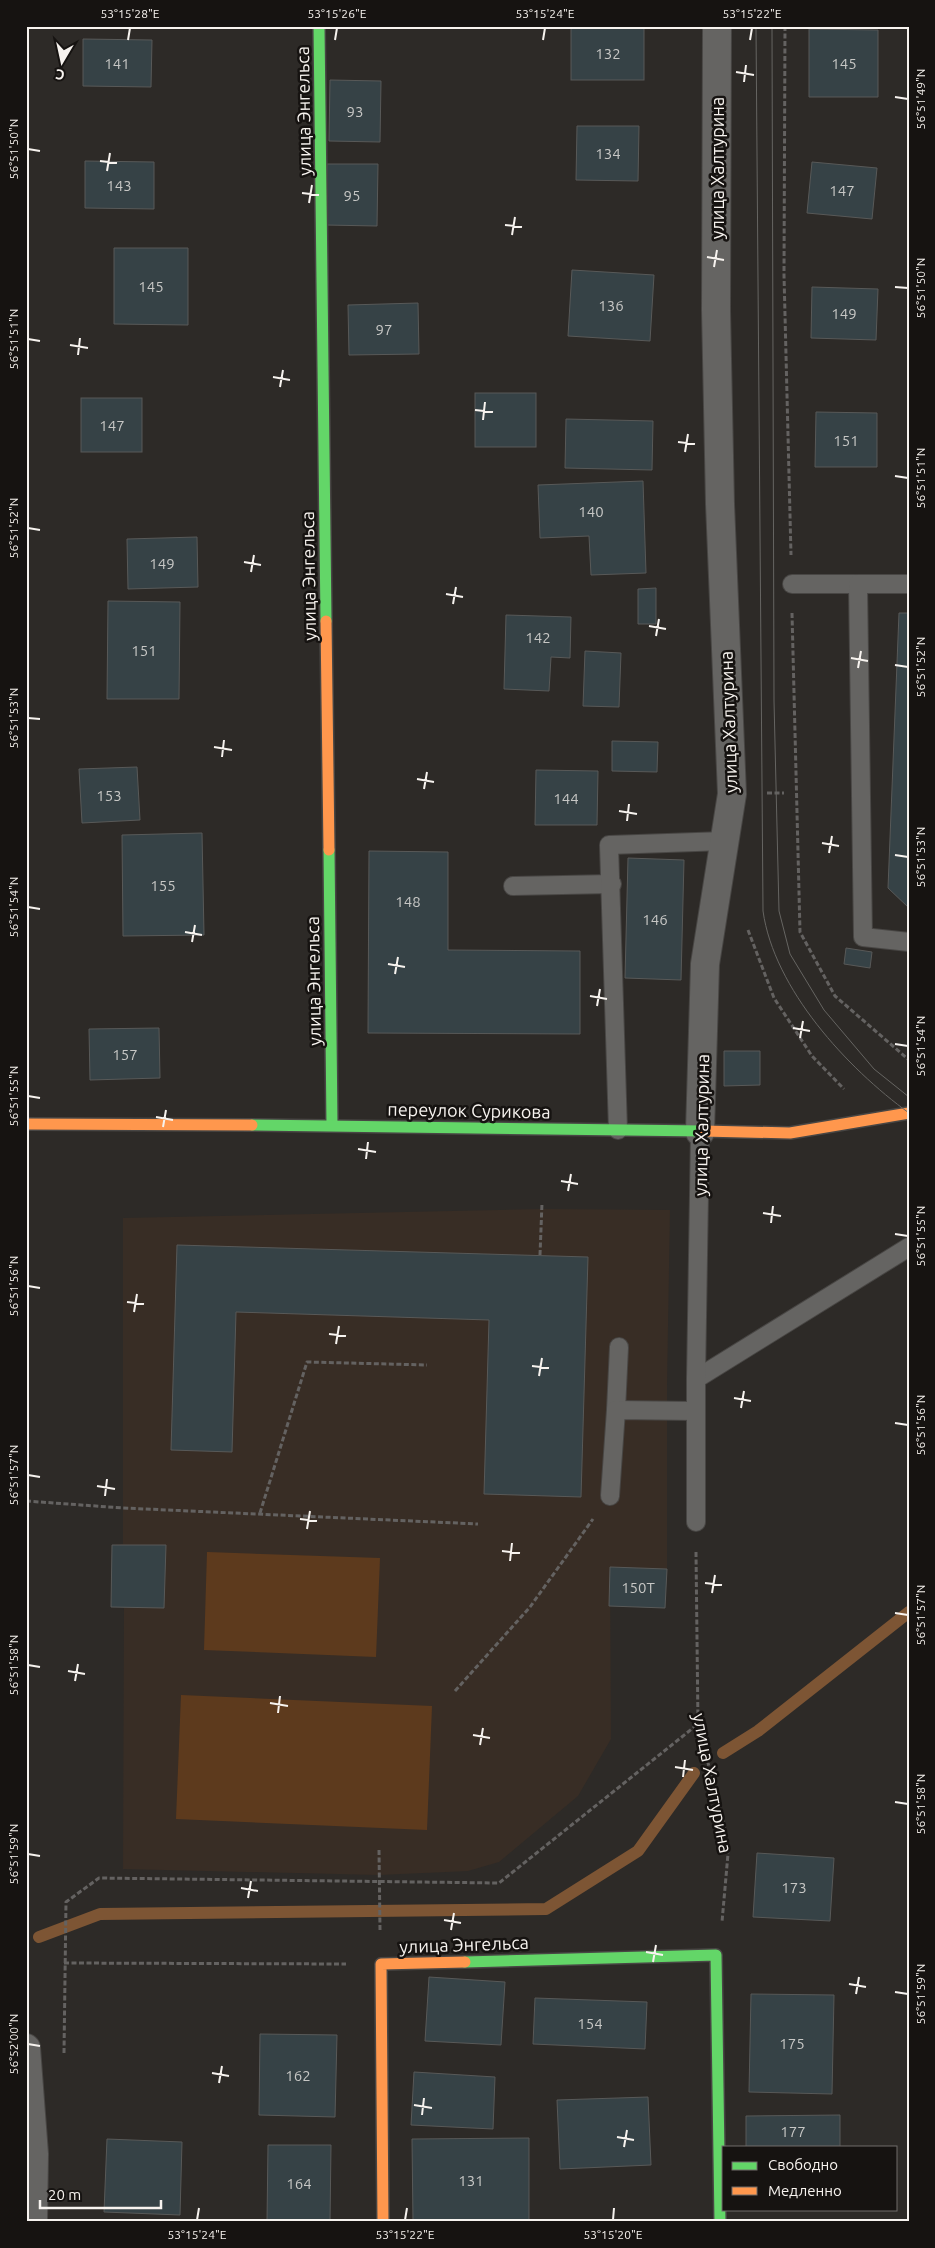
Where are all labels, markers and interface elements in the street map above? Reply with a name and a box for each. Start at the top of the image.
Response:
text: 53°15'28"E [101,7,160,20]
text: 53°15'26"E [308,7,367,20]
text: 53°15'24"E [516,7,575,20]
text: 53°15'22"E [723,7,782,20]
north arrow [38,38,88,88]
house number: 132 [595,45,621,62]
street label: улица Энгельса [292,46,314,176]
house number: 141 [104,55,130,72]
house number: 145 [831,55,857,72]
text: С [54,66,66,83]
text: 56°51'49"N [914,69,927,129]
street label: улица Халтурина [707,97,727,239]
house number: 93 [347,103,363,120]
text: 56°51'50"N [7,119,20,179]
house number: 134 [595,145,621,162]
house number: 143 [106,177,132,194]
house number: 147 [829,182,855,199]
house number: 95 [344,187,360,204]
text: 56°51'50"N [914,258,927,318]
house number: 145 [138,278,164,295]
house number: 136 [598,297,624,314]
house number: 149 [831,305,857,322]
text: 56°51'51"N [7,309,20,369]
house number: 97 [376,321,392,338]
house number: 147 [99,417,125,434]
house number: 151 [833,432,859,449]
text: 56°51'51"N [914,448,927,508]
text: 56°51'52"N [7,498,20,558]
house number: 140 [578,503,604,520]
street label: улица Энгельса [297,511,319,641]
house number: 149 [149,555,175,572]
house number: 142 [525,629,551,646]
text: 56°51'52"N [914,637,927,697]
house number: 151 [131,642,157,659]
street label: улица Халтурина [716,651,740,793]
text: 56°51'53"N [7,688,20,748]
house number: 153 [96,787,122,804]
house number: 144 [553,790,579,807]
text: 56°51'53"N [914,827,927,887]
text: 56°51'54"N [7,877,20,937]
house number: 155 [150,877,176,894]
house number: 148 [395,893,421,910]
house number: 146 [642,911,668,928]
street label: улица Энгельса [302,916,324,1046]
text: 56°51'54"N [914,1016,927,1076]
house number: 157 [112,1046,138,1063]
street label: улица Халтурина [690,1054,712,1196]
text: 56°51'55"N [7,1066,20,1126]
street label: переулок Сурикова [387,1099,551,1121]
text: 56°51'55"N [914,1206,927,1266]
text: 56°51'56"N [7,1256,20,1316]
text: 56°51'56"N [914,1395,927,1455]
text: 56°51'57"N [7,1445,20,1505]
house number: 150Т [621,1579,656,1596]
text: 56°51'57"N [914,1585,927,1645]
text: 56°51'58"N [7,1635,20,1695]
street label: улица Халтурина [690,1711,736,1855]
text: 56°51'58"N [914,1774,927,1834]
text: 56°51'59"N [7,1824,20,1884]
house number: 173 [781,1879,807,1896]
street label: улица Энгельса [399,1932,529,1956]
text: 56°51'59"N [914,1964,927,2024]
text: 56°52'00"N [7,2014,20,2074]
house number: 154 [577,2015,603,2032]
house number: 175 [779,2035,805,2052]
house number: 162 [285,2067,311,2084]
house number: 177 [780,2123,806,2140]
legend [722,2146,898,2210]
text: Свободно [768,2156,838,2173]
house number: 131 [458,2172,484,2189]
house number: 164 [286,2175,312,2192]
scale bar [40,2178,161,2210]
text: Медленно [768,2182,842,2199]
text: 20 m [48,2186,81,2203]
text: 53°15'24"E [168,2228,227,2241]
text: 53°15'22"E [376,2228,435,2241]
text: 53°15'20"E [584,2228,643,2241]

